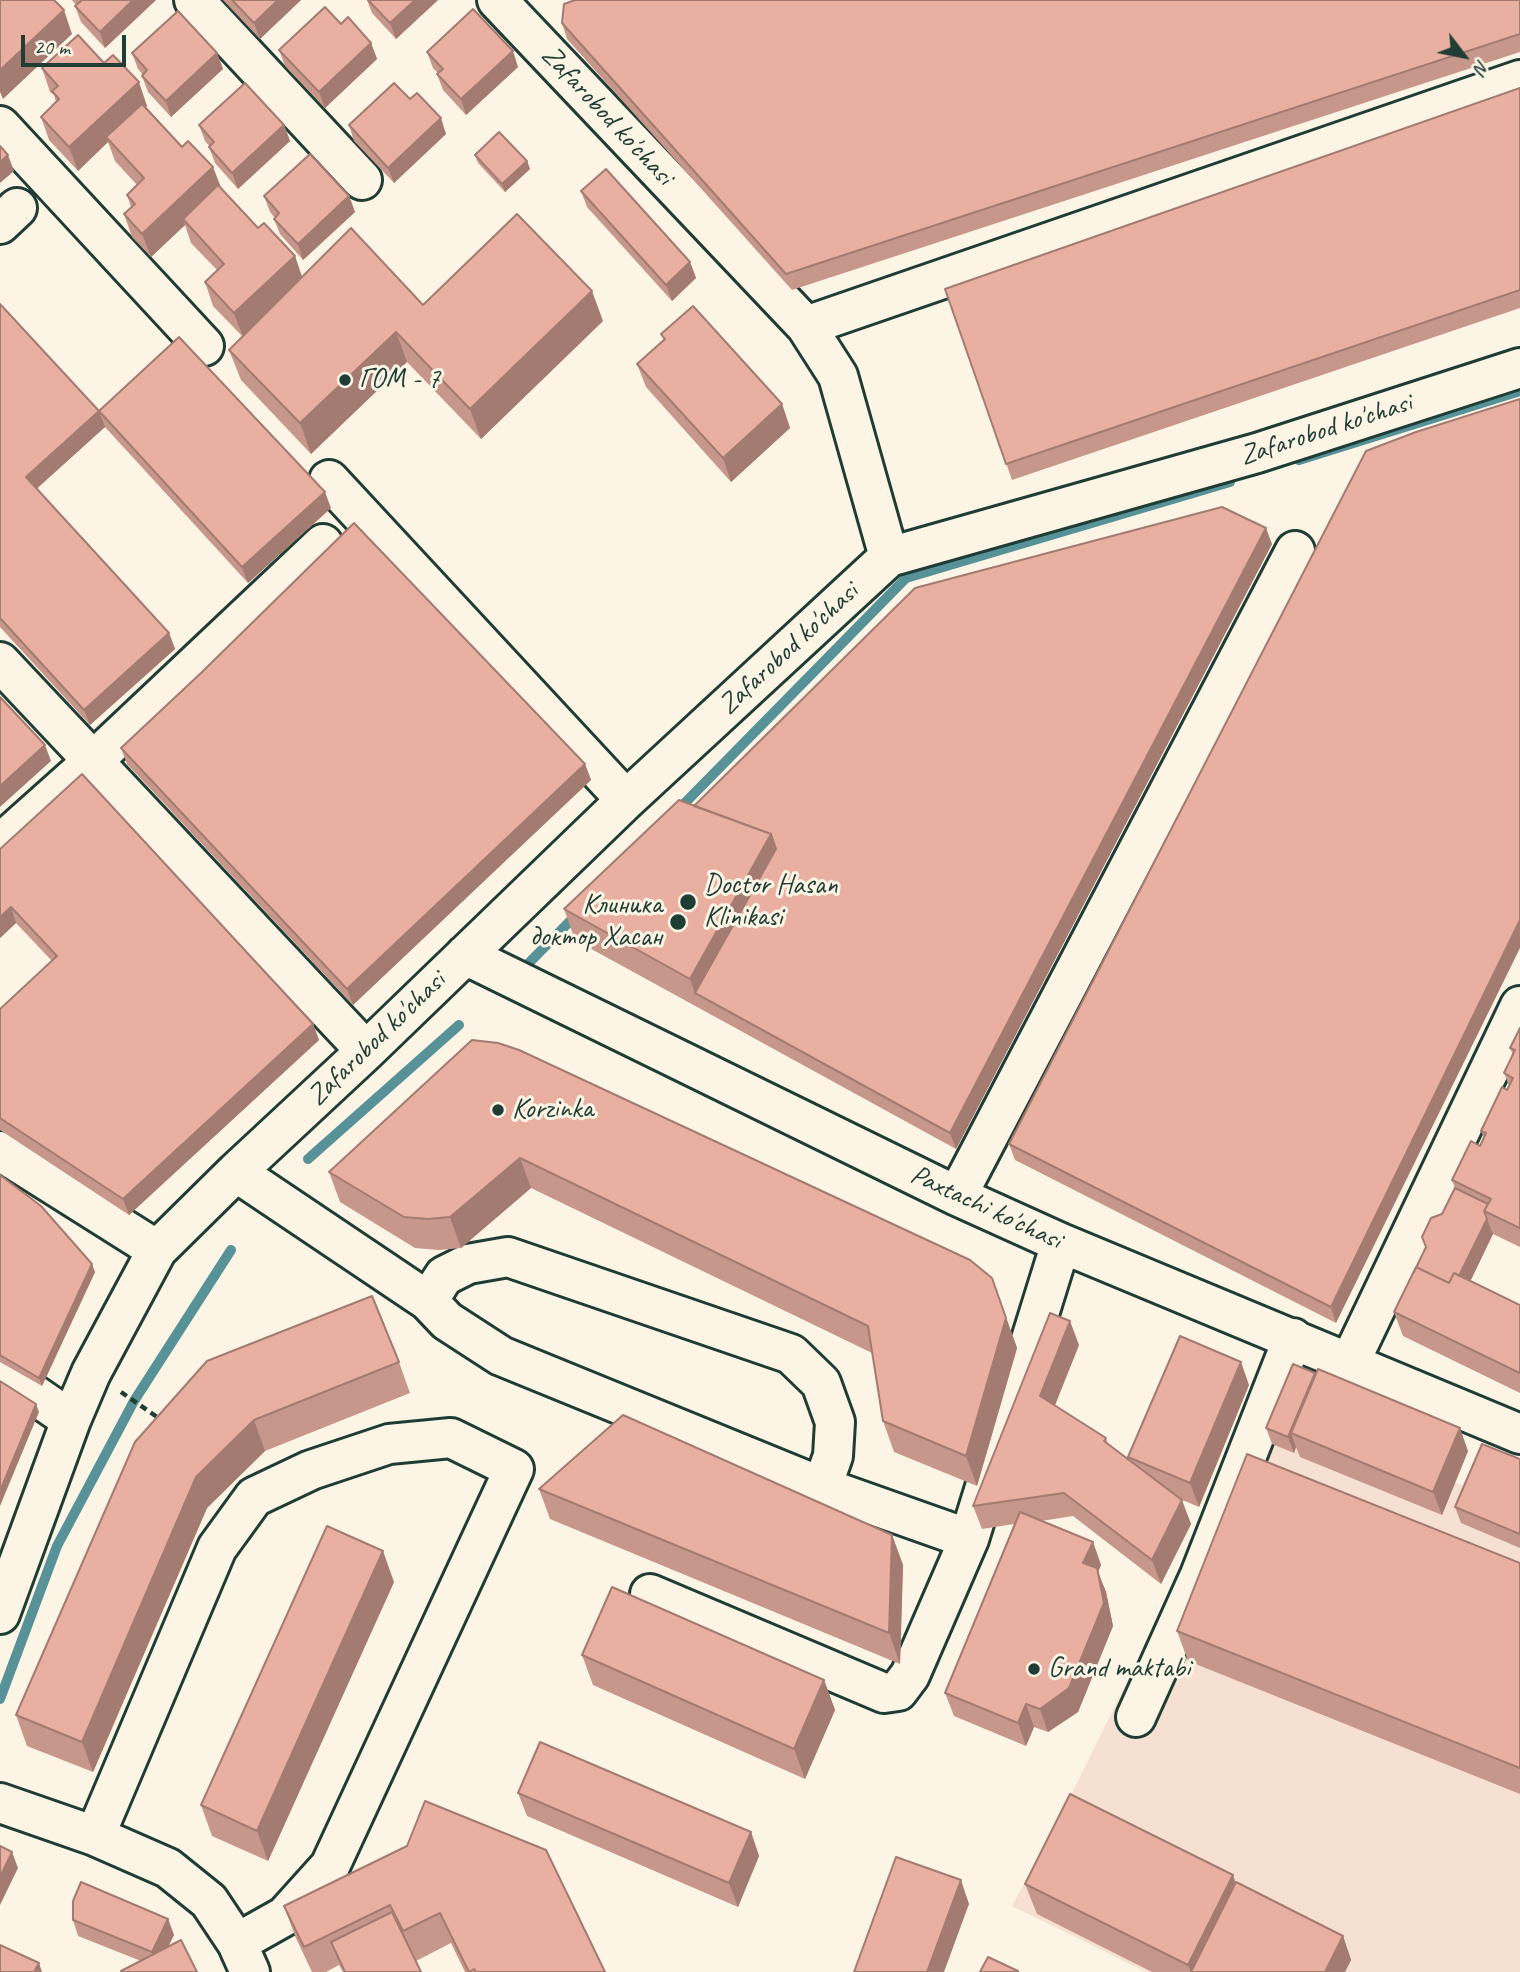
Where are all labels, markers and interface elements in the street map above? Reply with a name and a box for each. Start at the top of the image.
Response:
scale bar [24,21,130,65]
north arrow [1429,21,1499,91]
text: 20 m [34,34,70,60]
street label: Zafarobod ko'chasi [534,39,680,193]
text: N [1469,56,1495,78]
place label: ГОМ - 7 [359,363,440,397]
marker: ГОМ - 7 [337,372,353,388]
street label: Zafarobod ko'chasi [1236,386,1416,474]
street label: Zafarobod ko'chasi [712,576,866,722]
place label: Doctor Hasan Klinikasi [704,869,838,935]
place label: Клиника доктор Хасан [530,889,662,955]
marker: Doctor Hasan Klinikasi [678,892,698,912]
marker: Клиника доктор Хасан [668,912,688,932]
street label: Zafarobod ko'chasi [301,965,453,1113]
place label: Korzinka [512,1093,593,1127]
marker: Korzinka [490,1102,506,1118]
street label: Paxtachi ko'chasi [905,1158,1067,1258]
place label: Grand maktabi [1048,1652,1190,1686]
marker: Grand maktabi [1026,1661,1042,1677]

